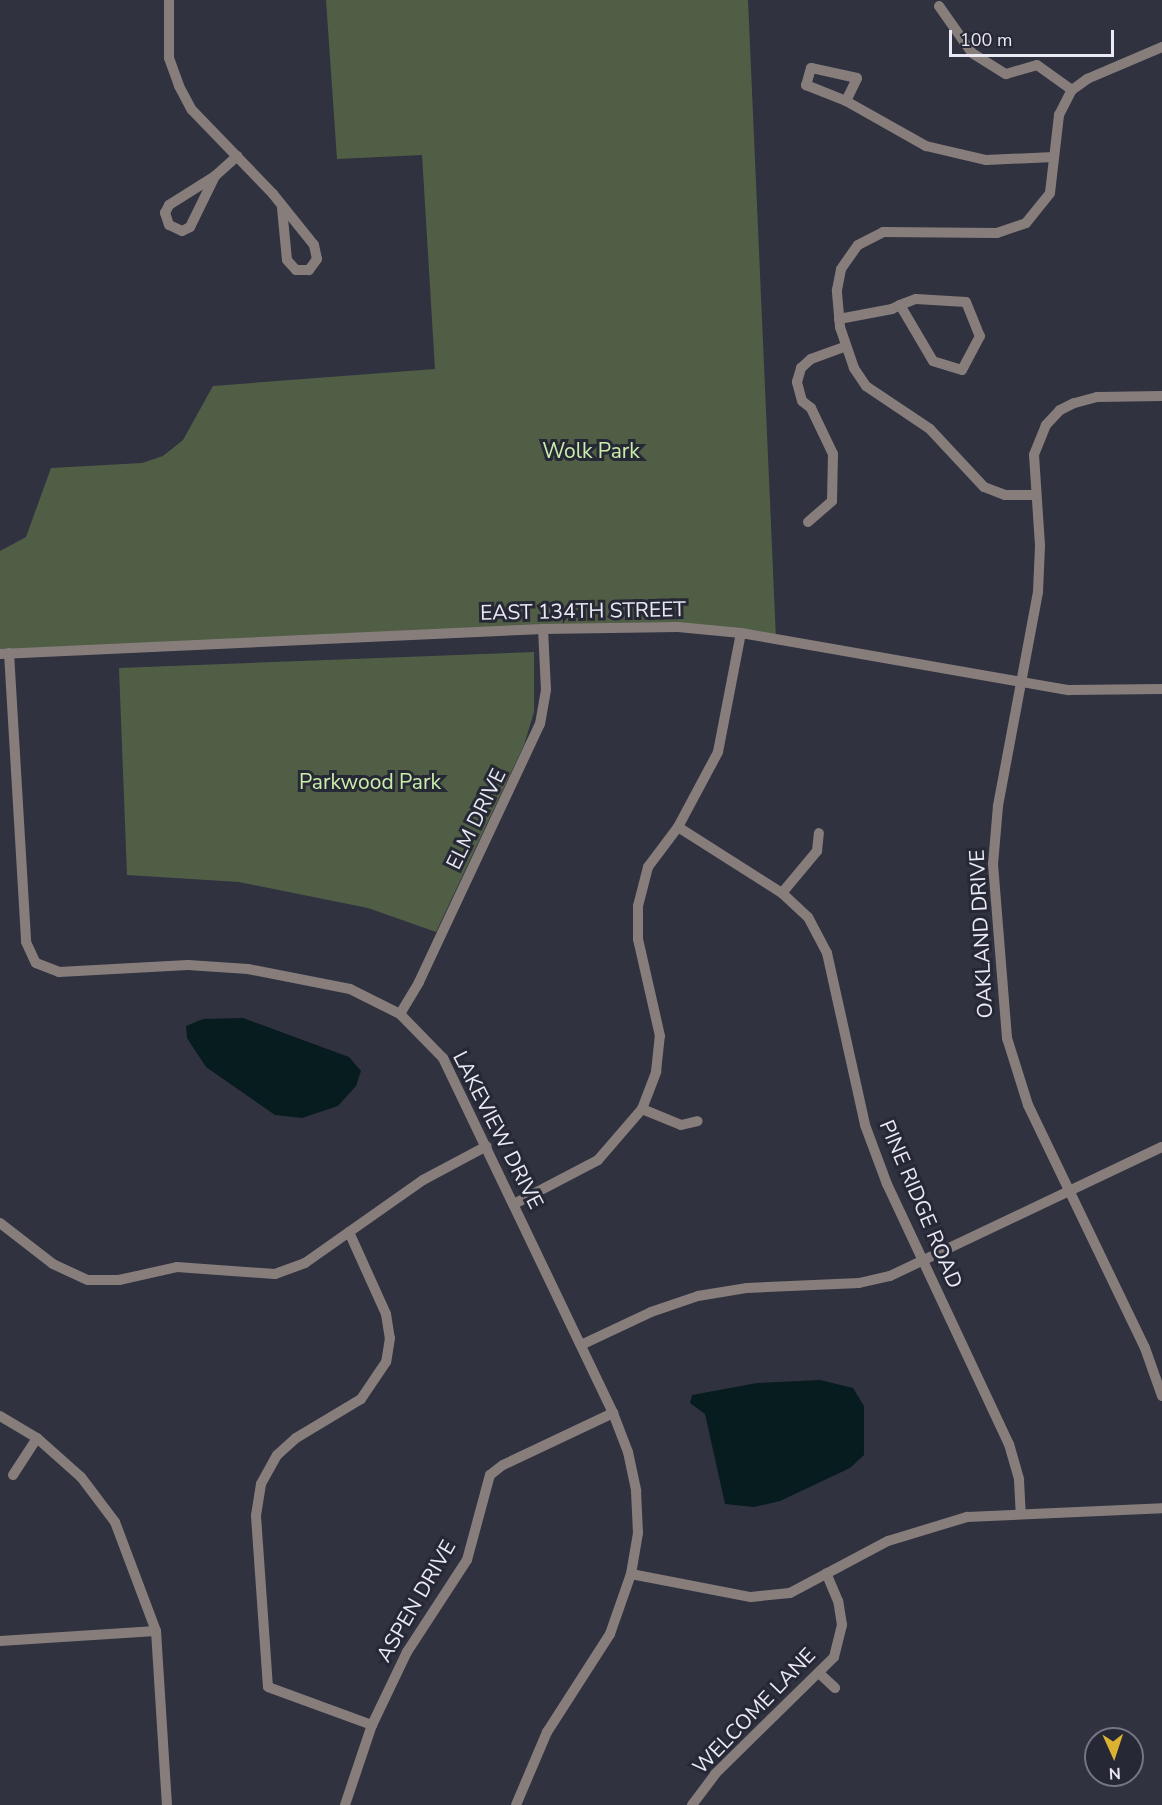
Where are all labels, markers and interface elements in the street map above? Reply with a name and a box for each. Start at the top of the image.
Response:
scale bar [952,18,1117,56]
text: 100 m [960,28,1012,52]
park label: Wolk Park [542,438,640,464]
street label: EAST 134TH STREET [480,597,686,625]
street label: ELM DRIVE [441,765,511,873]
park label: Parkwood Park [299,769,441,795]
street label: OAKLAND DRIVE [964,849,998,1019]
street label: LAKEVIEW DRIVE [447,1047,549,1213]
street label: PINE RIDGE ROAD [874,1116,968,1292]
street label: ASPEN DRIVE [371,1536,461,1666]
street label: WELCOME LANE [687,1643,821,1779]
north arrow [1084,1727,1144,1787]
text: N [1108,1762,1121,1784]

